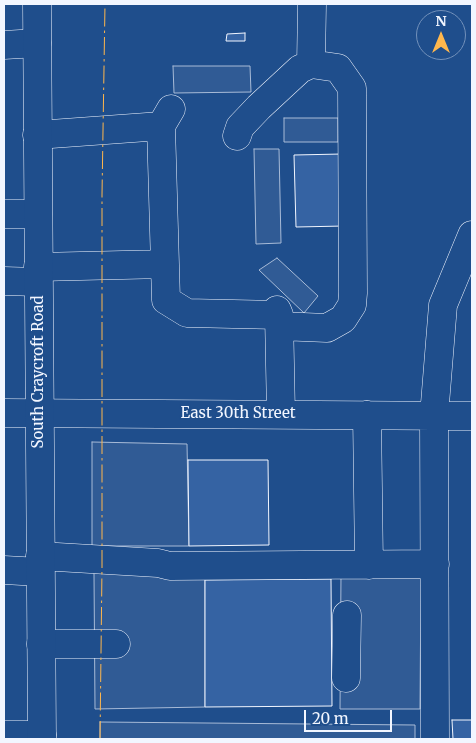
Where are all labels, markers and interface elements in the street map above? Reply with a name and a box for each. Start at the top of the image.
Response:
north arrow [416,10,466,60]
text: N [435,12,447,30]
street label: South Craycroft Road [30,295,48,449]
street label: East 30th Street [180,405,296,423]
scale bar [306,700,394,732]
text: 20 m [312,709,349,728]

